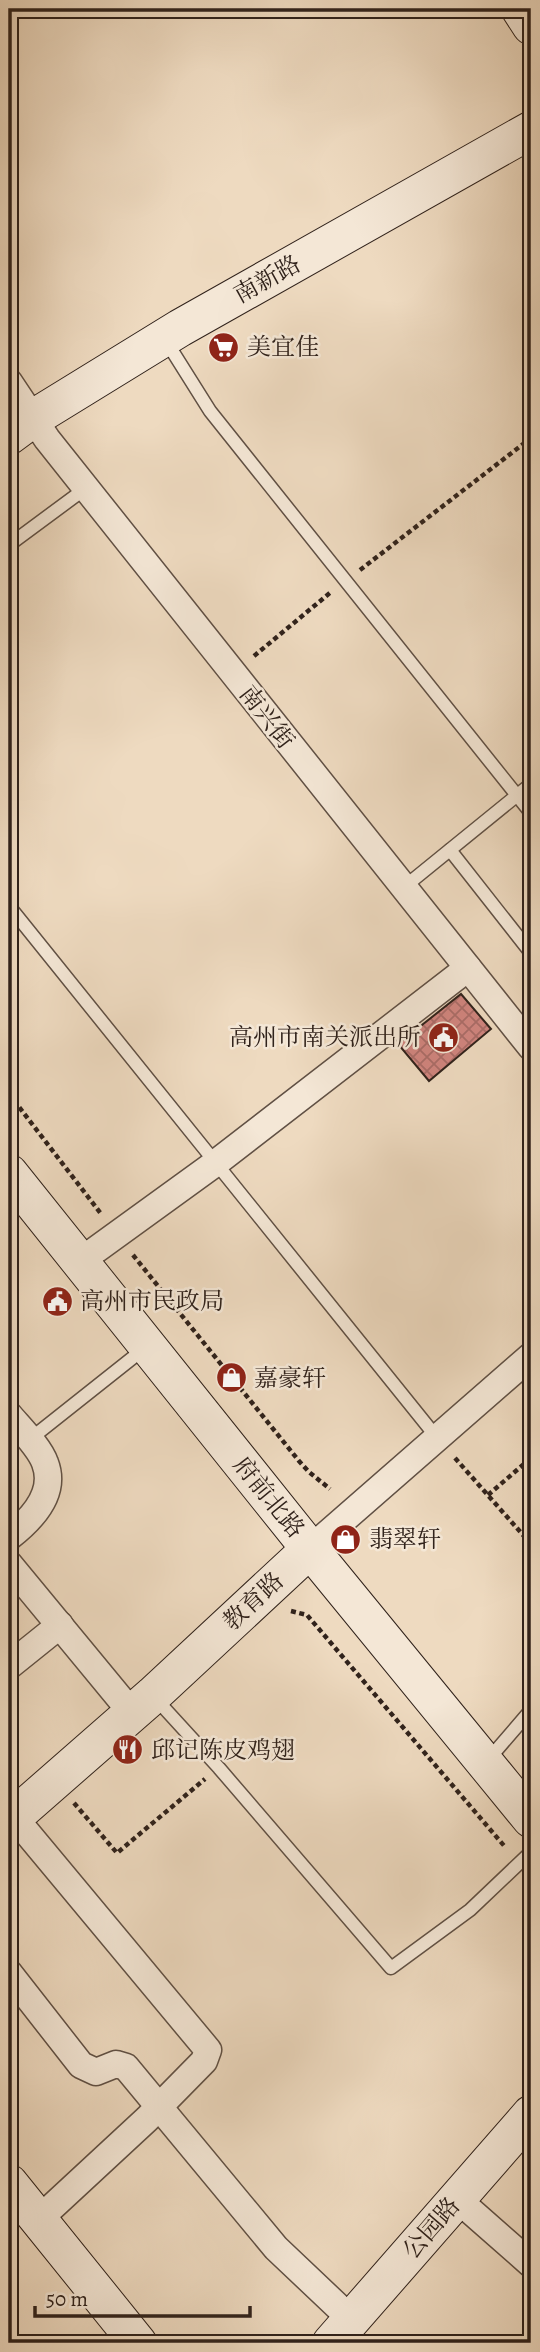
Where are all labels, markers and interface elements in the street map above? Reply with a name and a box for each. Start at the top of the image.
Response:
street label: 南新路 [228,248,306,310]
supermarket icon: 美宜佳 [207,330,241,364]
place label: 美宜佳 [247,331,319,363]
street label: 南兴街 [232,679,302,755]
public building icon: 高州市南关派出所 [427,1020,461,1054]
place label: 高州市南关派出所 [229,1021,421,1053]
public building icon: 高州市民政局 [40,1284,74,1318]
place label: 高州市民政局 [80,1285,224,1317]
shop icon: 嘉豪轩 [214,1361,248,1395]
place label: 嘉豪轩 [254,1362,326,1394]
street label: 府前北路 [226,1450,312,1544]
shop icon: 翡翠轩 [329,1522,363,1556]
place label: 翡翠轩 [369,1523,441,1555]
street label: 教育路 [216,1565,290,1637]
restaurant icon: 邱记陈皮鸡翅 [111,1733,145,1767]
place label: 邱记陈皮鸡翅 [151,1734,295,1766]
street label: 公园路 [395,2190,467,2266]
scale bar [35,2275,250,2319]
text: 50 m [46,2285,88,2313]

